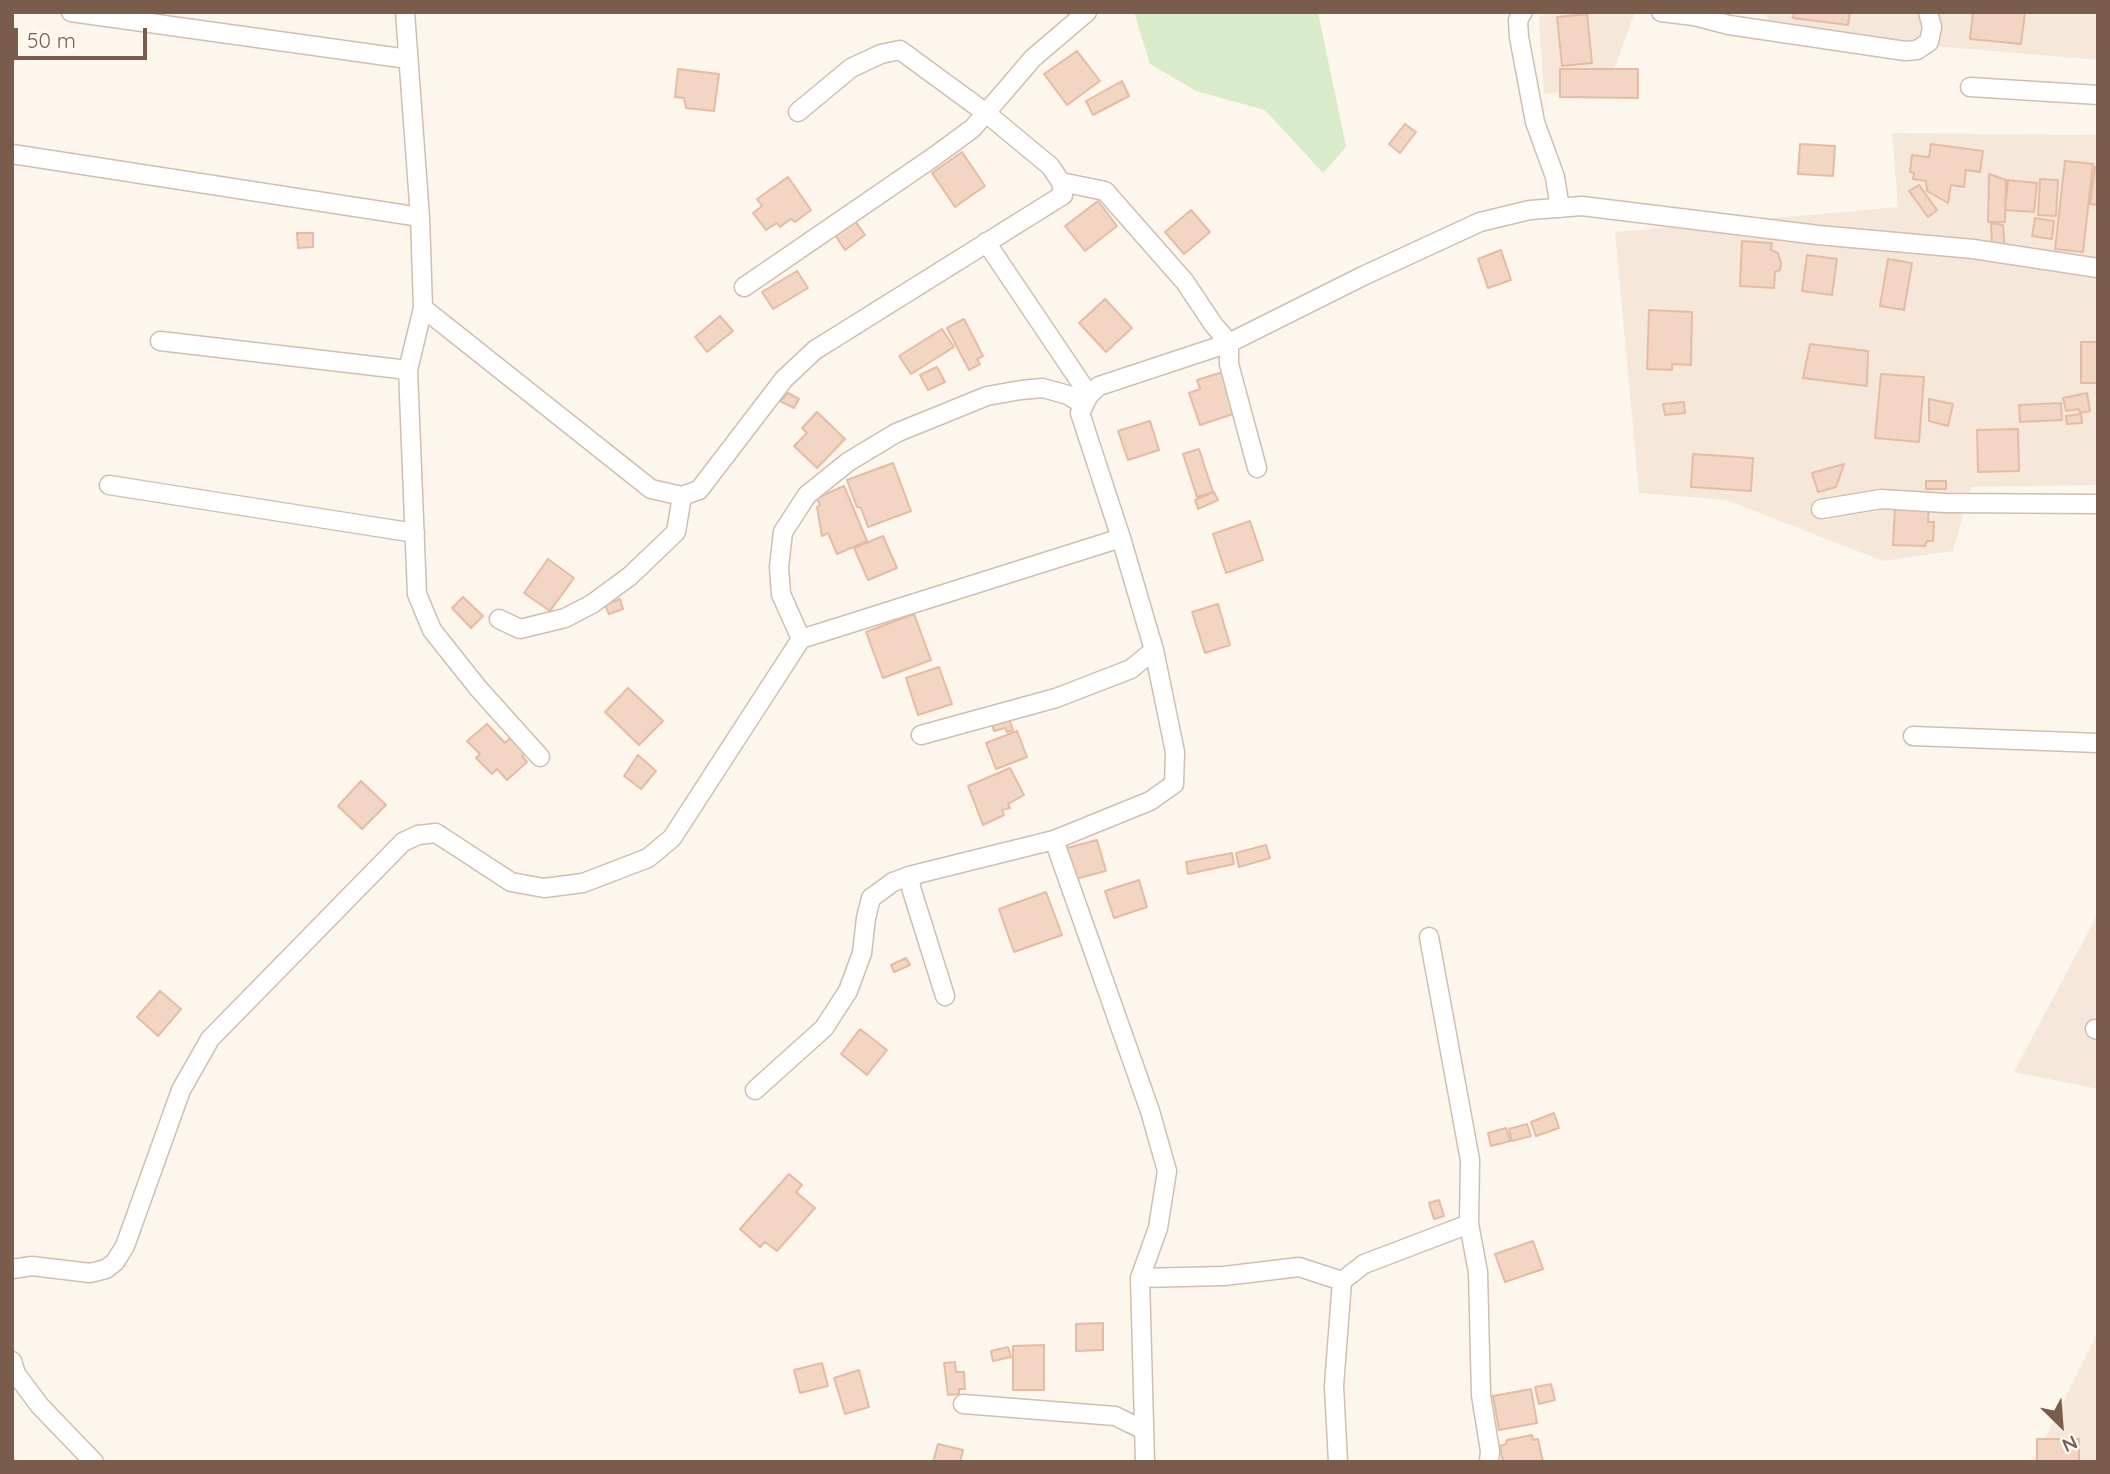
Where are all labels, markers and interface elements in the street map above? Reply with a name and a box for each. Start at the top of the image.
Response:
scale bar [18,14,150,58]
text: 50 m [27,27,76,53]
north arrow [2026,1390,2096,1460]
text: N [2058,1430,2081,1458]

